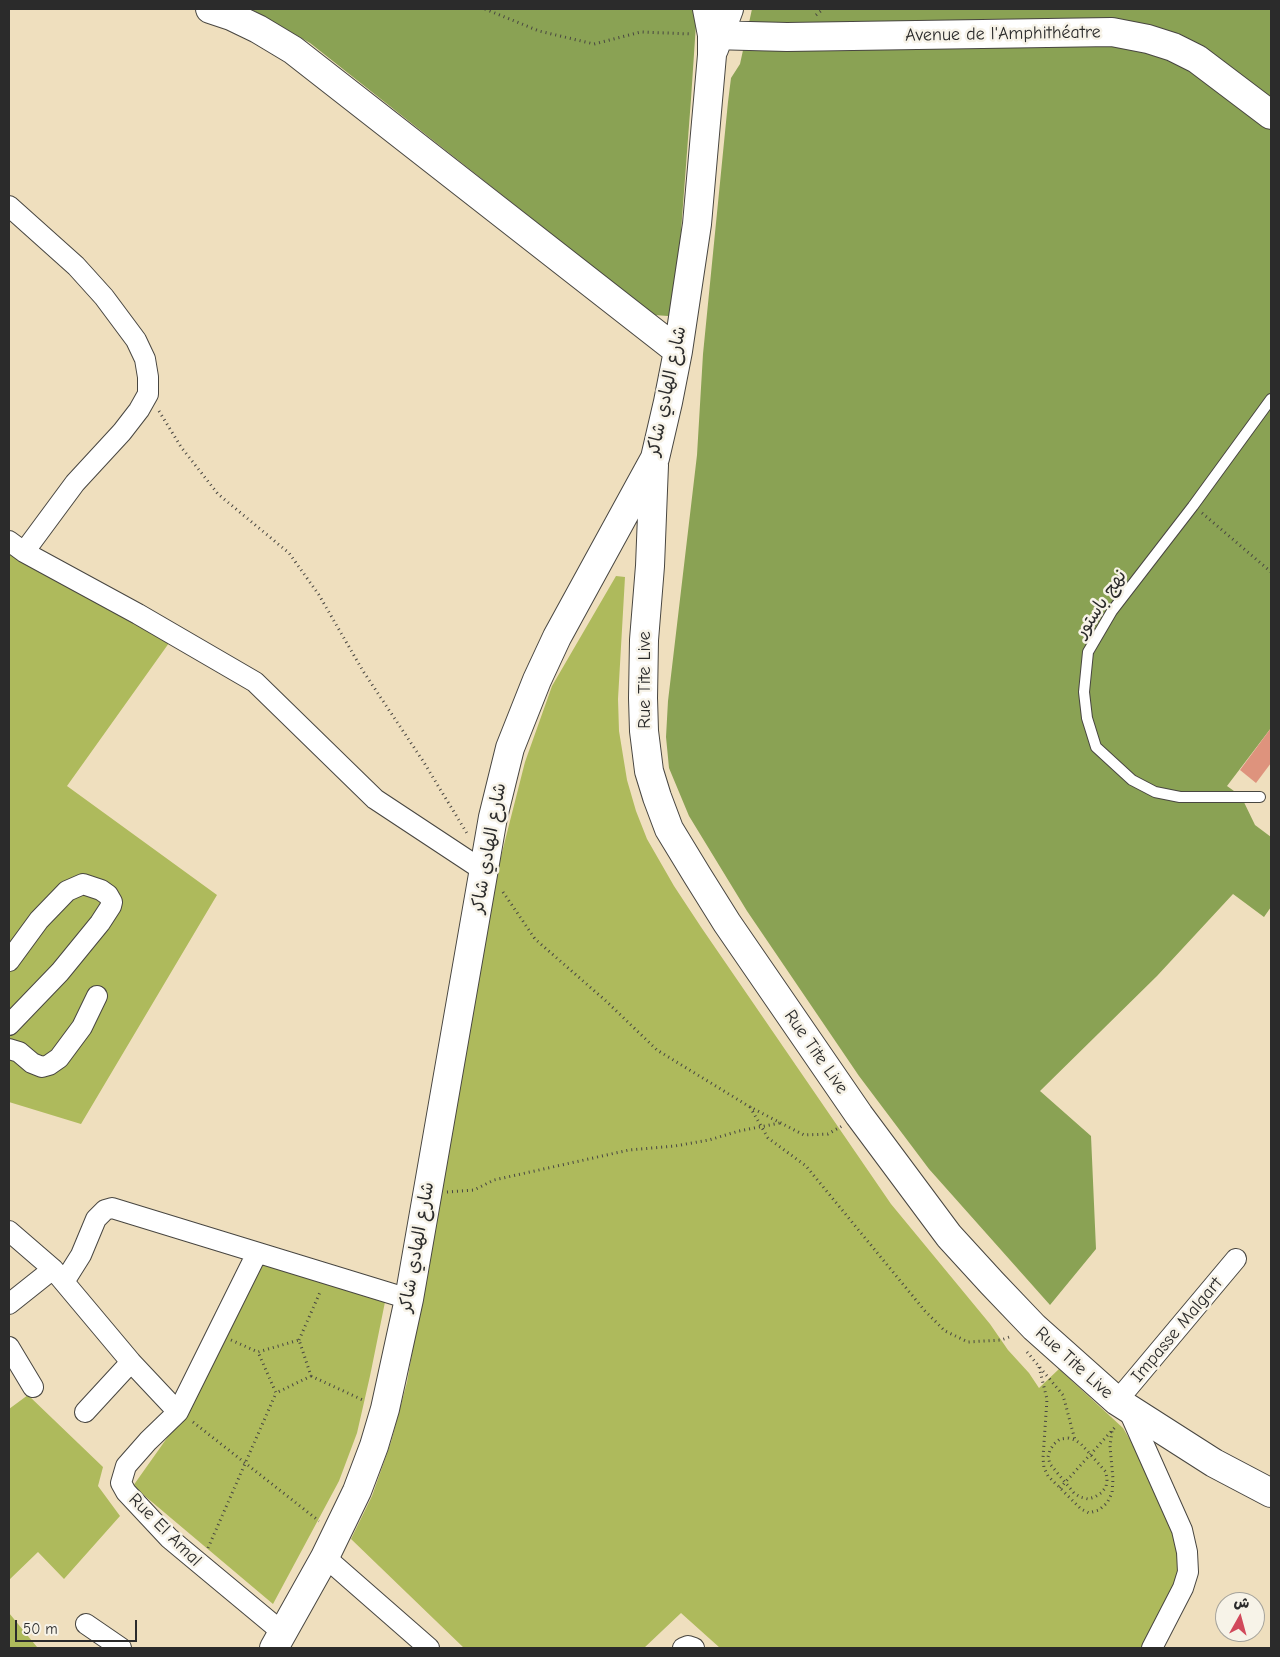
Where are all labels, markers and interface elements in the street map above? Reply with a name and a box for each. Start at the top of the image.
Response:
street label: Avenue de l'Amphithéatre [905,21,1101,47]
street label: شارع الهادي شاكر [643,324,691,458]
street label: نهج باستور [1070,566,1132,642]
street label: Rue Tite Live [634,631,656,729]
street label: شارع الهادي شاكر [467,781,511,915]
street label: Rue Tite Live [779,1006,853,1098]
street label: شارع الهادي شاكر [395,1180,439,1314]
street label: Impasse Malgart [1127,1273,1227,1387]
street label: Rue Tite Live [1031,1322,1117,1404]
street label: Rue El Amal [124,1489,206,1571]
north arrow [1215,1592,1265,1642]
text: ش [1233,1593,1250,1612]
scale bar [18,1610,140,1642]
text: 50 m [23,1620,58,1638]

